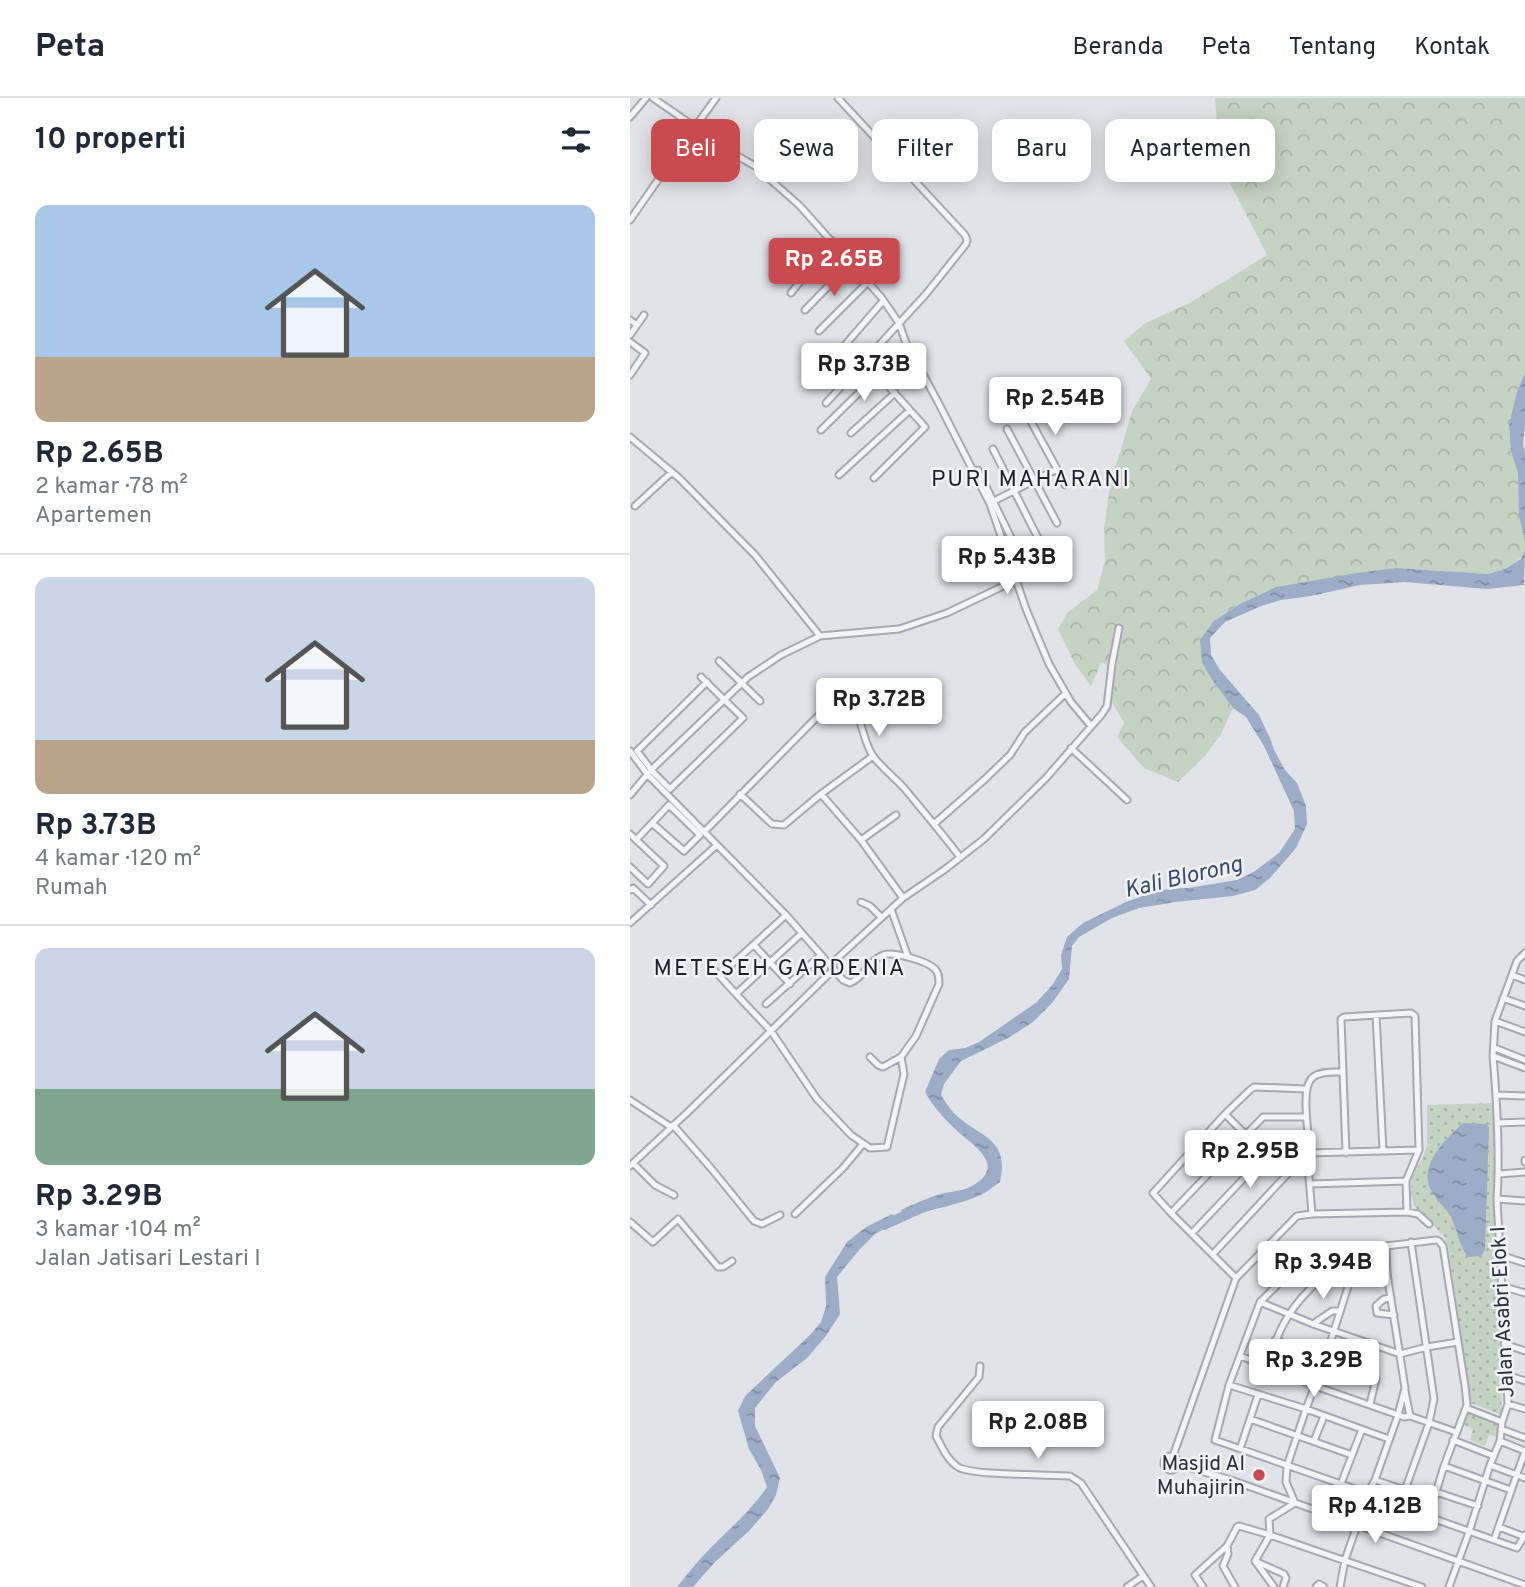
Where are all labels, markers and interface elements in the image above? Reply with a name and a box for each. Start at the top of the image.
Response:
text: Peta [35,27,105,69]
text: Beranda [1073,33,1164,63]
text: Peta [1202,33,1251,63]
text: Tentang [1289,33,1376,63]
text: Kontak [1414,33,1490,63]
chip: Beli [651,119,740,182]
chip: Sewa [754,119,858,182]
chip: Filter [872,119,978,182]
chip: Baru [992,119,1091,182]
chip: Apartemen [1105,119,1275,182]
icon: filters [557,121,595,159]
text: 10 properti [35,122,186,159]
pin: Rp 2.65B [762,238,906,298]
text: Rp 2.65B [785,246,883,275]
icon: home [252,250,378,376]
pin: Rp 3.73B [792,344,936,403]
text: Rp 3.73B [817,351,911,380]
pin: Rp 2.54B [983,378,1127,437]
text: Rp 2.54B [1005,385,1105,414]
text: Rp 2.65B [35,436,164,473]
district label: PURI MAHARANI [931,466,1131,495]
text: 2 kamar · 78 m² [35,473,188,502]
text: Apartemen [35,502,152,531]
pin: Rp 5.43B [935,536,1079,596]
text: Rp 5.43B [958,544,1056,573]
icon: home [252,622,378,748]
pin: Rp 3.72B [807,678,951,738]
text: Rp 3.72B [832,686,926,715]
text: Rp 3.73B [35,808,157,845]
text: 4 kamar · 120 m² [35,845,201,874]
water label: Kali Blorong [1122,851,1246,906]
text: Rumah [35,874,108,903]
district label: METESEH GARDENIA [654,955,906,984]
icon: home [252,993,378,1119]
pin: Rp 2.95B [1178,1130,1322,1190]
text: Rp 2.95B [1201,1138,1299,1167]
text: Rp 3.29B [35,1179,163,1216]
text: 3 kamar · 104 m² [35,1216,201,1245]
street label: Jalan Asabri Elok I [1486,1225,1521,1398]
pin: Rp 3.94B [1251,1242,1395,1301]
text: Jalan Jatisari Lestari I [35,1245,261,1274]
text: Rp 3.94B [1274,1249,1372,1278]
pin: Rp 3.29B [1242,1340,1386,1399]
text: Rp 3.29B [1265,1347,1363,1376]
pin: Rp 2.08B [966,1402,1110,1461]
text: Rp 2.08B [988,1409,1088,1438]
place label: Masjid Al Muhajirin [1157,1451,1245,1502]
marker: Masjid Al Muhajirin [1251,1467,1267,1483]
pin: Rp 4.12B [1303,1486,1447,1545]
text: Rp 4.12B [1328,1493,1422,1522]

